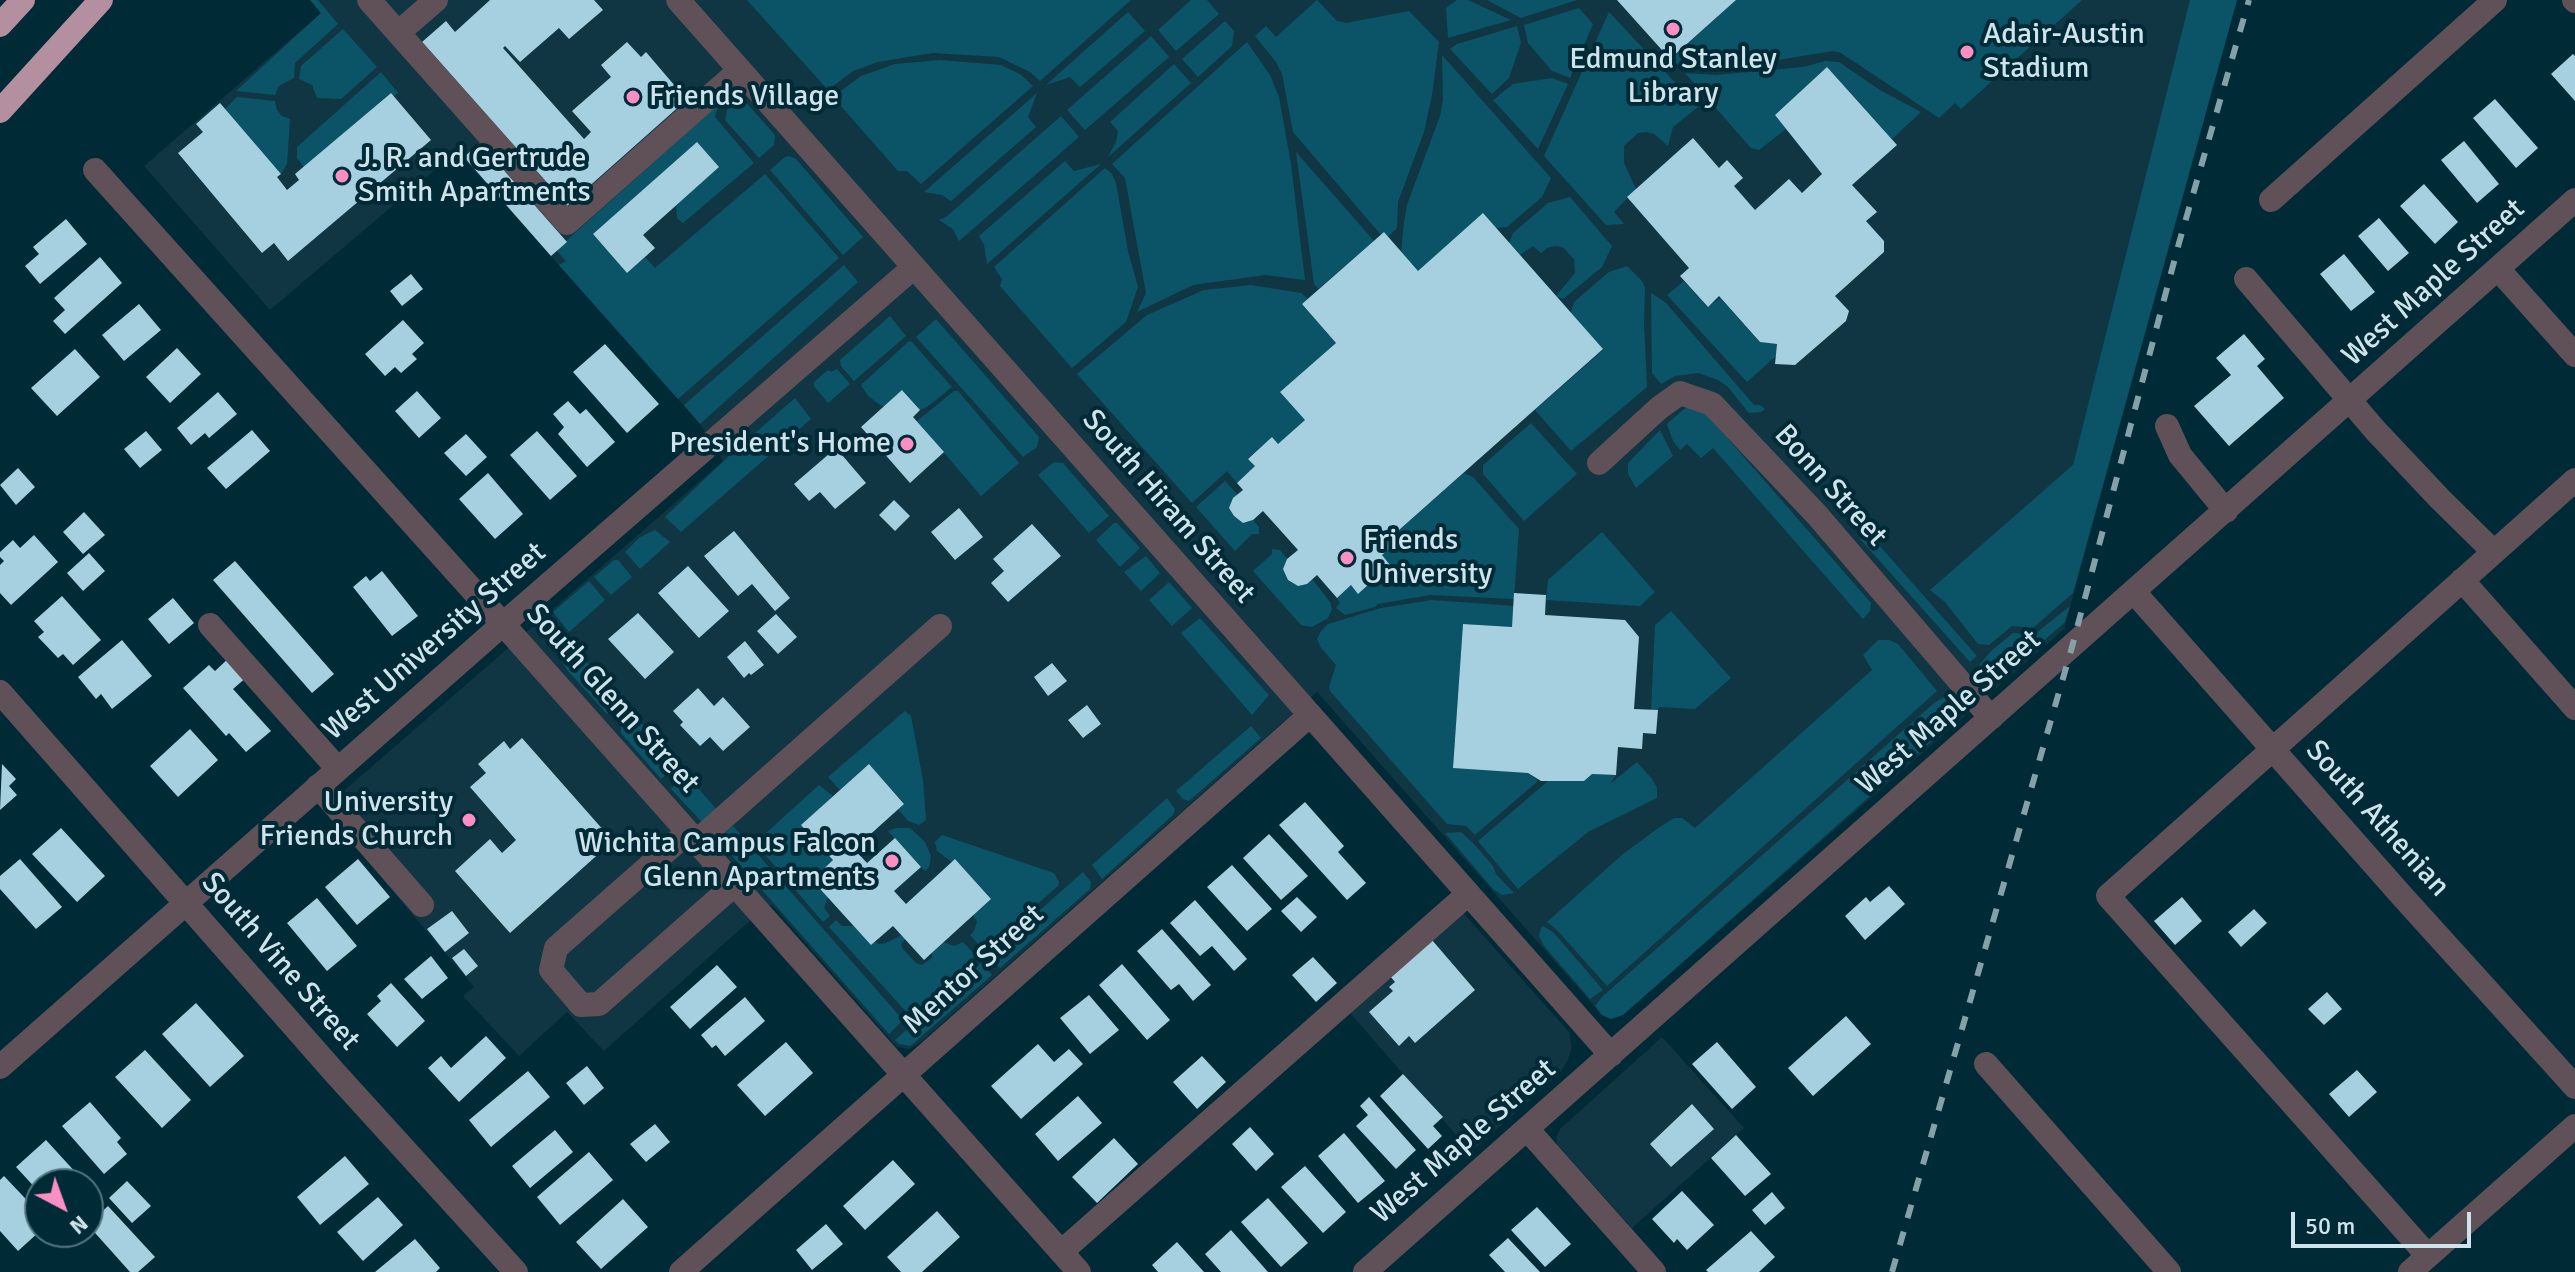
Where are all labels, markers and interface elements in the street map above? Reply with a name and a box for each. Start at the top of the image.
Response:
place label: Adair-Austin Stadium [1983,17,2145,88]
marker: Edmund Stanley Library [1664,20,1682,38]
place label: Edmund Stanley Library [1569,42,1777,112]
marker: Adair-Austin Stadium [1958,43,1976,61]
place label: Friends Village [649,79,839,115]
marker: Friends Village [624,88,642,106]
place label: J. R. and Gertrude Smith Apartments [358,141,591,212]
marker: J. R. and Gertrude Smith Apartments [333,167,351,185]
street label: West Maple Street [2335,192,2533,374]
street label: South Hiram Street [1074,403,1262,611]
street label: Bonn Street [1766,418,1894,554]
place label: President's Home [669,426,891,462]
marker: President's Home [898,435,916,453]
place label: Friends University [1363,523,1492,594]
street label: West University Street [316,535,554,749]
marker: Friends University [1338,549,1356,567]
street label: South Glenn Street [518,597,706,801]
street label: West Maple Street [1849,623,2049,803]
street label: South Athenian [2297,733,2457,905]
place label: University Friends Church [260,785,453,856]
marker: University Friends Church [460,811,478,829]
place label: Wichita Campus Falcon Glenn Apartments [578,826,876,896]
marker: Wichita Campus Falcon Glenn Apartments [883,852,901,870]
street label: South Vine Street [193,866,367,1058]
street label: Mentor Street [896,897,1052,1043]
street label: West Maple Street [1364,1052,1564,1232]
north arrow [24,1168,104,1248]
scale bar [2295,1196,2475,1246]
text: N [64,1210,93,1240]
text: 50 m [2305,1211,2355,1241]

